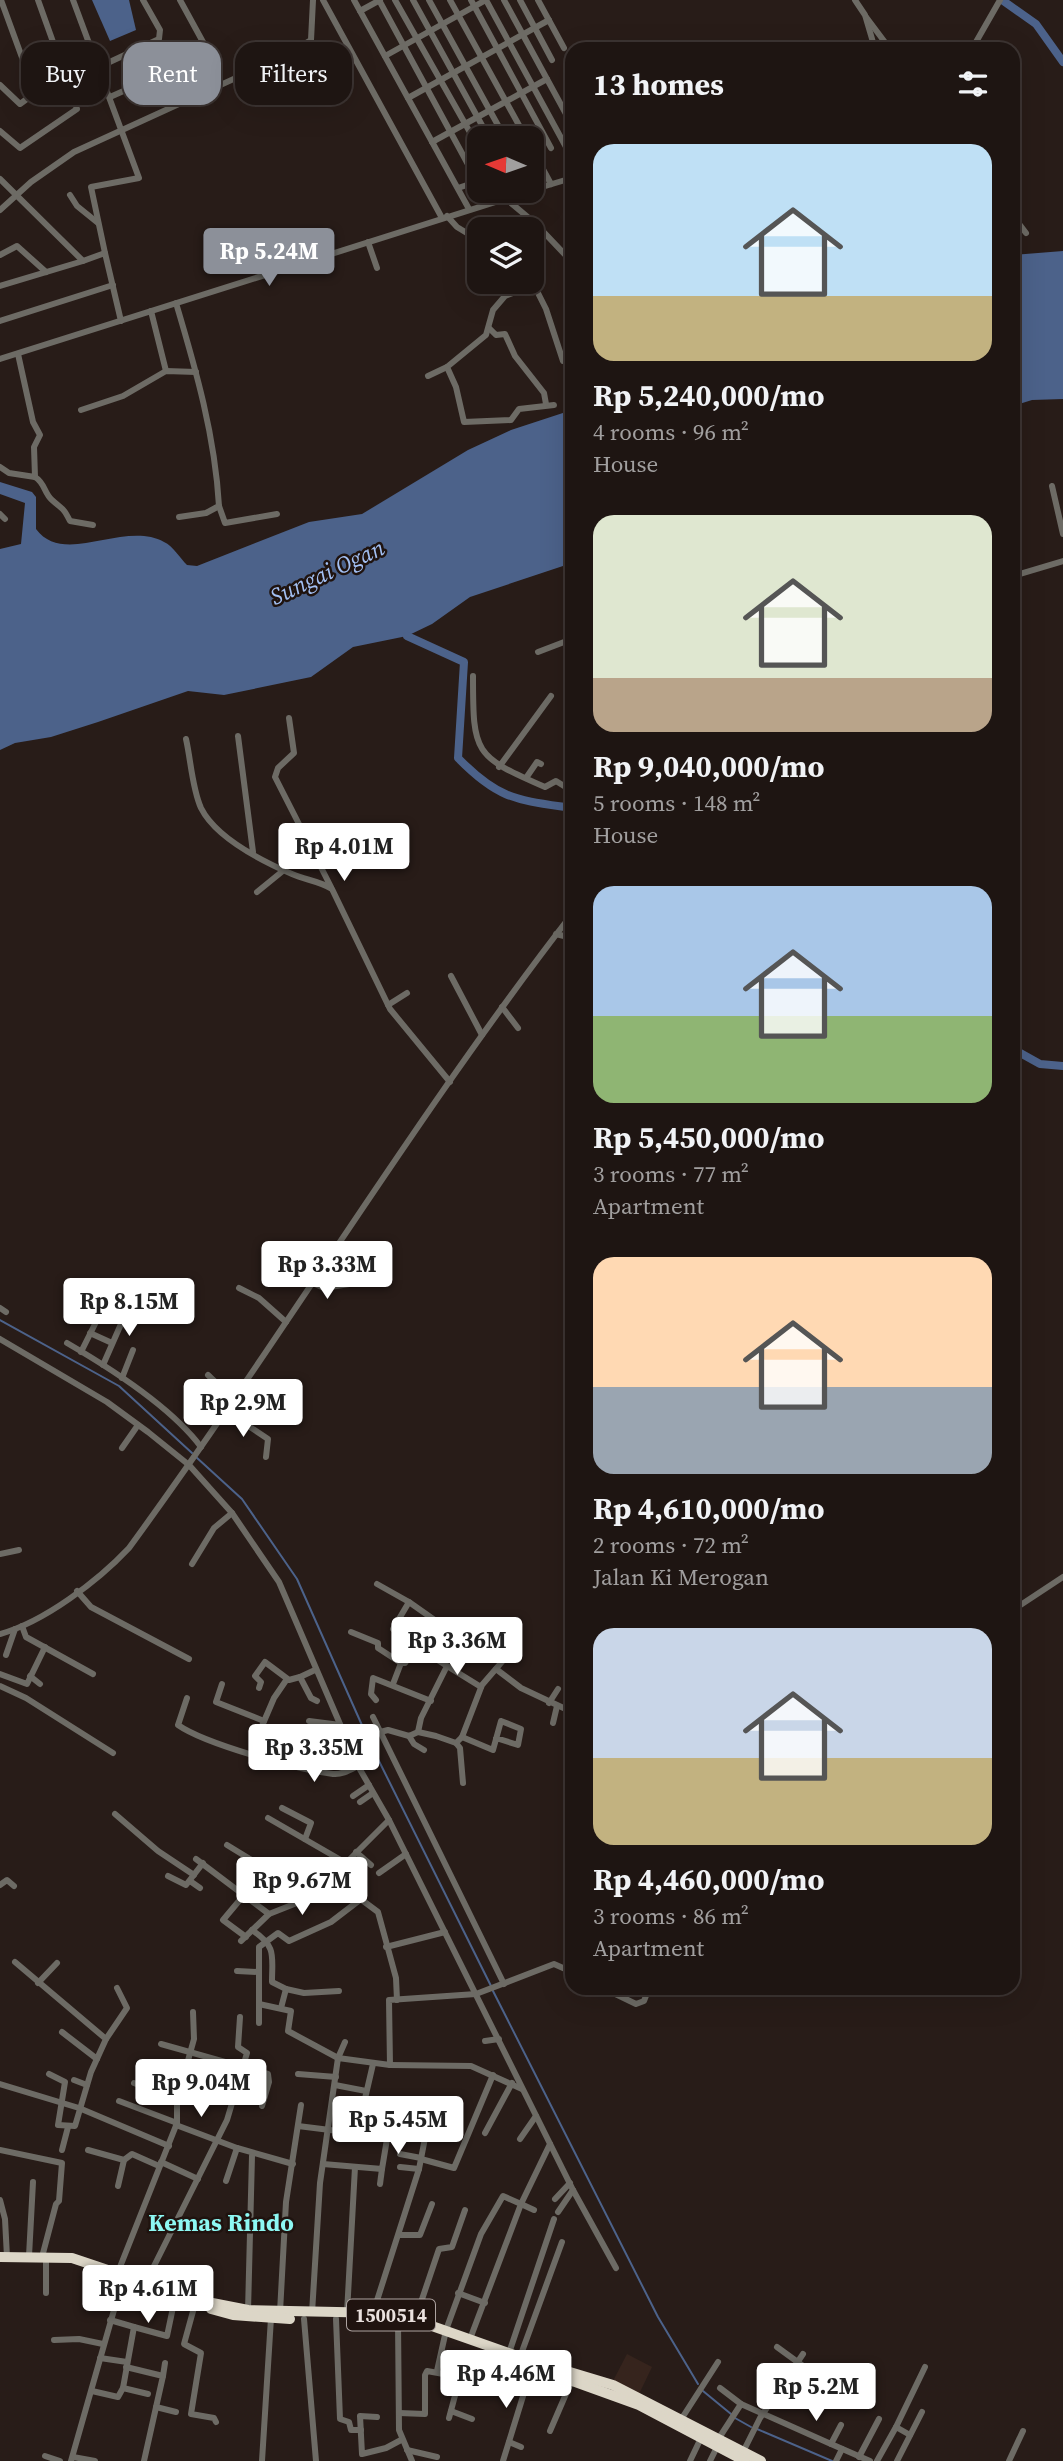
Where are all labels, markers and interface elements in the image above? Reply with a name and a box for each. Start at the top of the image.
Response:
chip: Buy [21,42,109,105]
chip: Rent [123,42,221,105]
chip: Filters [235,42,352,105]
text: 13 homes [593,64,724,105]
icon: filters [954,65,992,103]
north arrow [467,126,544,203]
map controls [467,126,544,294]
icon: home [730,189,856,315]
button: layers [467,217,544,294]
pin: Rp 5.24M [197,229,341,288]
text: Rp 5.24M [219,235,319,267]
text: Rp 5,240,000/mo [593,375,825,416]
text: 4 rooms · 96 m² [593,416,749,448]
text: House [593,448,658,480]
water label: Sungai Ogan [265,531,390,612]
icon: home [730,560,856,686]
text: Rp 9,040,000/mo [593,746,825,787]
text: 5 rooms · 148 m² [593,787,760,819]
text: House [593,819,658,851]
pin: Rp 4.01M [272,824,416,883]
text: Rp 4.01M [294,830,394,862]
icon: home [730,931,856,1057]
text: Rp 5,450,000/mo [593,1117,825,1158]
text: 3 rooms · 77 m² [593,1158,749,1190]
text: Apartment [593,1190,704,1222]
pin: Rp 3.33M [255,1242,399,1301]
text: Rp 3.33M [277,1248,377,1280]
pin: Rp 8.15M [57,1278,201,1338]
text: Rp 8.15M [79,1285,179,1317]
icon: home [730,1302,856,1428]
pin: Rp 2.9M [178,1380,308,1439]
text: Rp 2.9M [200,1386,286,1418]
text: Rp 4,610,000/mo [593,1488,825,1529]
text: 2 rooms · 72 m² [593,1529,749,1561]
text: Jalan Ki Merogan [593,1561,769,1593]
pin: Rp 3.36M [385,1618,529,1677]
text: Rp 3.36M [407,1624,507,1656]
icon: home [730,1673,856,1799]
pin: Rp 3.35M [242,1724,386,1784]
text: Rp 3.35M [264,1731,364,1763]
pin: Rp 9.67M [230,1857,374,1917]
text: Rp 4,460,000/mo [593,1859,825,1900]
text: Rp 9.67M [252,1864,352,1896]
text: 3 rooms · 86 m² [593,1900,749,1932]
text: Apartment [593,1932,704,1964]
pin: Rp 9.04M [129,2060,273,2119]
text: Rp 9.04M [151,2066,251,2098]
pin: Rp 5.45M [326,2096,470,2156]
text: Rp 5.45M [348,2103,448,2135]
district label: Kemas Rindo [148,2206,294,2239]
pin: Rp 4.61M [76,2266,220,2325]
text: Rp 4.61M [98,2272,198,2304]
road number: 1500514 [347,2300,435,2330]
pin: Rp 4.46M [434,2350,578,2410]
text: Rp 4.46M [456,2357,556,2389]
pin: Rp 5.2M [751,2364,881,2423]
text: Rp 5.2M [773,2370,859,2402]

